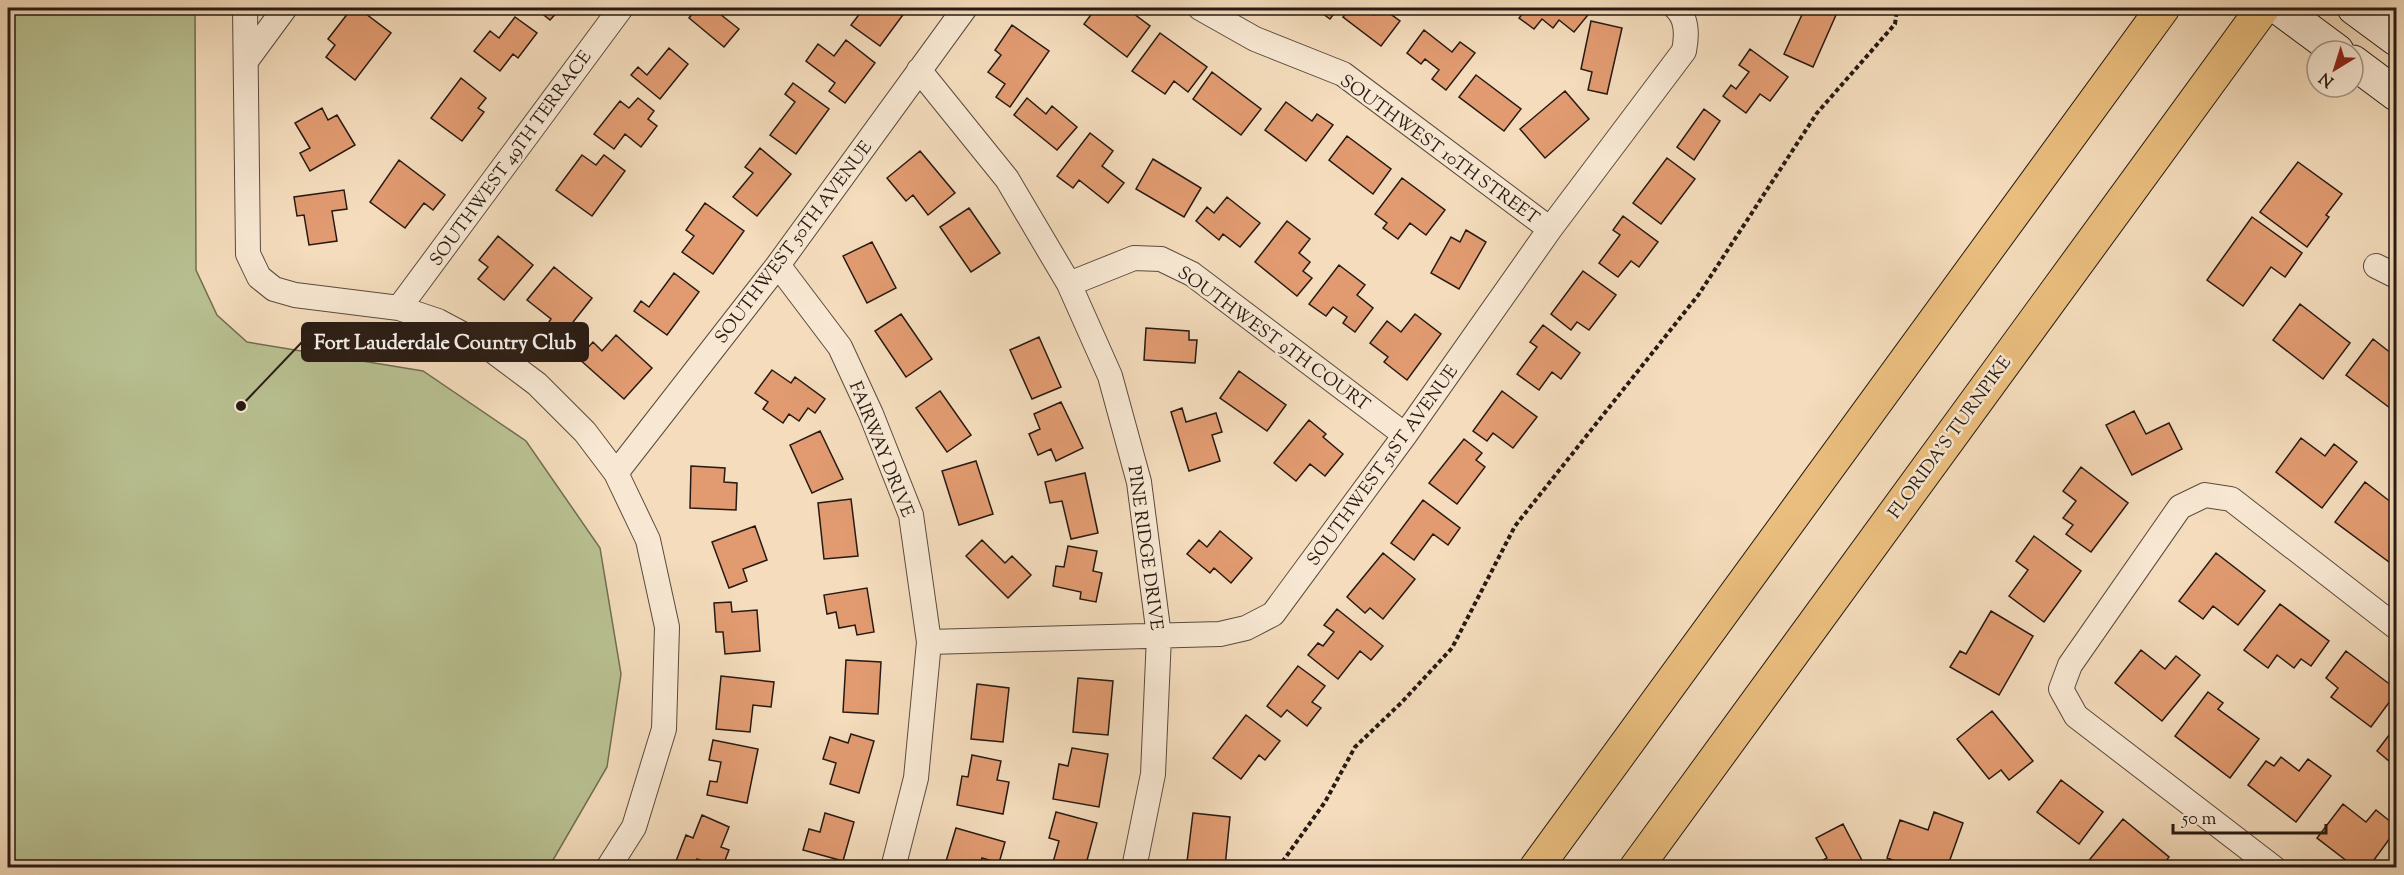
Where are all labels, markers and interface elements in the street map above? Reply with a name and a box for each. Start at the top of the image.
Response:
north arrow [2305,39,2365,99]
street label: SOUTHWEST 49TH TERRACE [424,46,599,272]
text: N [2315,66,2339,92]
street label: SOUTHWEST 10TH STREET [1334,69,1544,232]
street label: SOUTHWEST 50TH AVENUE [710,136,880,350]
street label: SOUTHWEST 9TH COURT [1171,261,1375,419]
callout: Fort Lauderdale Country Club [302,323,588,361]
text: Fort Lauderdale Country Club [314,330,576,359]
street label: FLORIDA'S TURNPIKE [1883,351,2019,525]
street label: SOUTHWEST 51ST AVENUE [1302,360,1466,572]
street label: FAIRWAY DRIVE [841,378,919,522]
street label: PINE RIDGE DRIVE [1120,464,1168,632]
scale bar [2173,797,2326,835]
text: 50 m [2181,807,2217,833]

